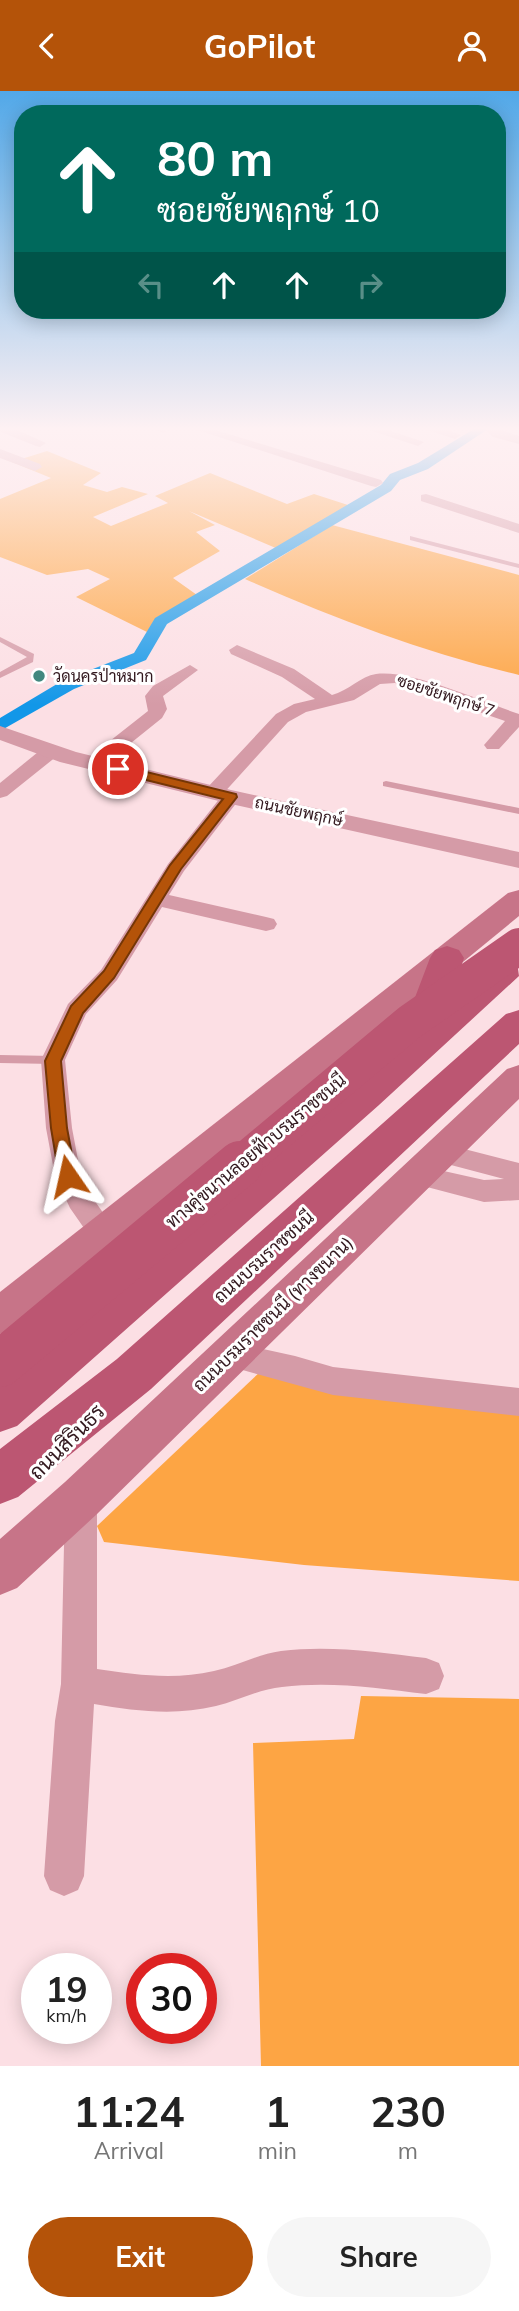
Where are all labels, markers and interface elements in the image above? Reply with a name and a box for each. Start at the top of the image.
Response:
text: GoPilot [204,26,315,66]
icon: back [28,27,66,65]
icon: person [453,27,491,65]
text: 80 m [157,127,273,188]
icon: ahead [42,133,133,224]
text: ซอยชัยพฤกษ์ 10 [157,190,380,230]
icon: left [132,266,170,304]
icon: ahead [205,266,243,304]
icon: ahead [278,266,316,304]
icon: right [351,266,389,304]
place label: วัดนครป่าหมาก [53,666,153,686]
marker: วัดนครป่าหมาก [31,668,47,684]
street label: ซอยชัยพฤกษ์ 7 [394,668,498,720]
pin [88,739,148,799]
icon: arrive [99,750,137,788]
street label: ถนนชัยพฤกษ์ [253,790,345,830]
street label: ทางคู่ขนานลอยฟ้าบรมราชชนนี [160,1068,352,1234]
position arrow [31,1139,105,1213]
street label: ถนนบรมราชชนนี [208,1205,319,1308]
street label: ถนนบรมราชชนนี (ทางขนาน) [187,1230,358,1396]
street label: ถนนสิรินธร [23,1398,110,1485]
speed limit sign: 30 [126,1953,217,2044]
text: 19 [45,1967,88,2011]
text: km/h [46,2004,87,2027]
text: 11:24 [73,2085,184,2138]
text: 1 [265,2085,290,2138]
text: 230 [370,2085,446,2138]
text: Arrival [94,2136,164,2165]
text: min [258,2136,297,2165]
text: m [398,2136,418,2165]
button: Exit [28,2217,253,2297]
button: Share [267,2217,491,2297]

